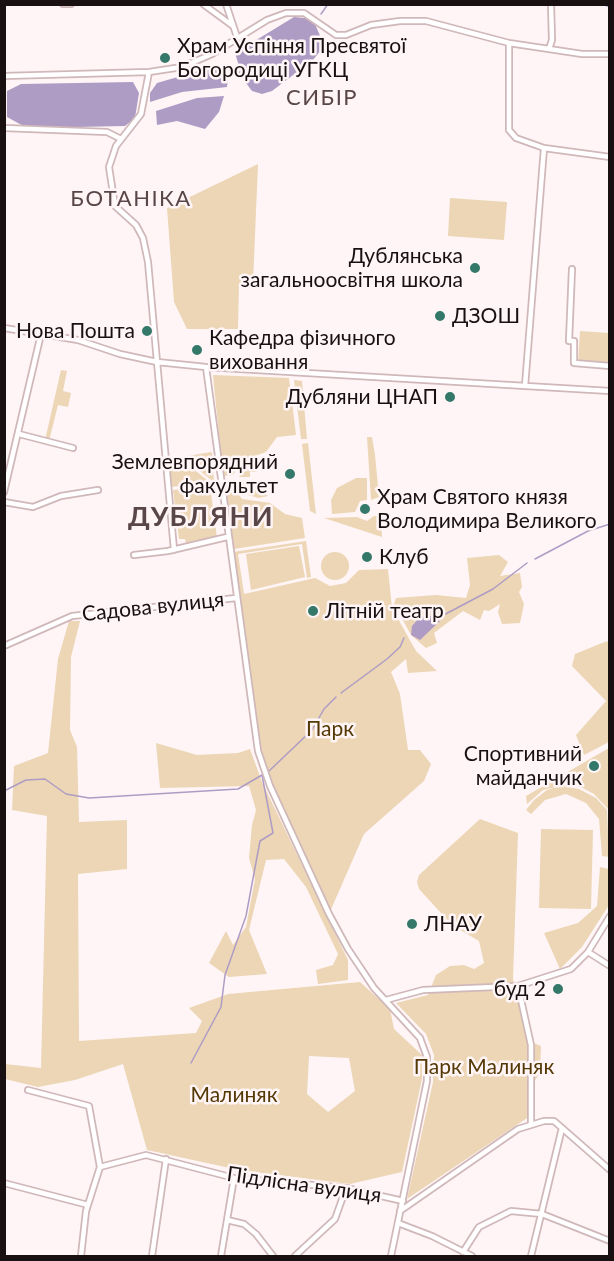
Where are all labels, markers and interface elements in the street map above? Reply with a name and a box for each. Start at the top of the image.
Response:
place label: Храм Успіння Пресвятої Богородиці УГКЦ [177,33,406,83]
marker: Храм Успіння Пресвятої Богородиці УГКЦ [158,51,172,65]
district label: СИБІР [286,85,358,111]
district label: БОТАНІКА [70,186,192,212]
place label: Дублянська загальноосвітня школа [240,243,463,293]
marker: Дублянська загальноосвітня школа [468,261,482,275]
place label: ДЗОШ [452,303,520,329]
marker: ДЗОШ [433,309,447,323]
place label: Нова Пошта [16,318,135,344]
marker: Нова Пошта [140,324,154,338]
place label: Кафедра фізичного виховання [209,325,396,375]
marker: Кафедра фізичного виховання [190,343,204,357]
place label: Дубляни ЦНАП [286,384,438,410]
marker: Дубляни ЦНАП [443,390,457,404]
place label: Землевпорядний факультет [112,449,278,499]
marker: Землевпорядний факультет [283,467,297,481]
place label: Храм Святого князя Володимира Великого [377,484,597,534]
district label: ДУБЛЯНИ [128,501,274,533]
marker: Храм Святого князя Володимира Великого [358,502,372,516]
place label: Клуб [379,544,428,570]
marker: Клуб [360,550,374,564]
street label: Садова вулиця [81,587,225,627]
place label: Літній театр [325,598,444,624]
marker: Літній театр [306,604,320,618]
park label: Парк [306,716,354,742]
place label: Спортивний майданчик [464,741,582,791]
marker: Спортивний майданчик [587,759,601,773]
place label: ЛНАУ [424,911,482,937]
marker: ЛНАУ [405,917,419,931]
place label: буд 2 [494,976,546,1002]
marker: буд 2 [551,982,565,996]
park label: Парк Малиняк [414,1054,554,1080]
park label: Малиняк [190,1082,278,1108]
street label: Підлісна вулиця [225,1162,383,1208]

